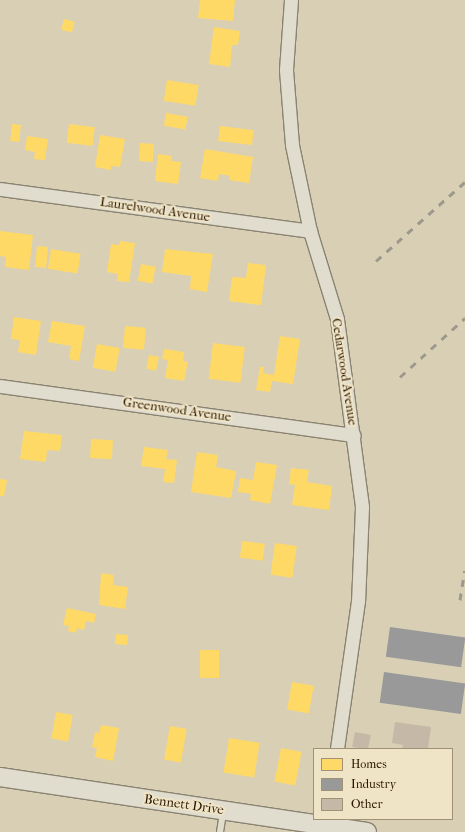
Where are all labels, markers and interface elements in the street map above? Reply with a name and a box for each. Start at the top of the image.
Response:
street label: Laurelwood Avenue [99,195,211,225]
street label: Cedarwood Avenue [328,317,360,427]
street label: Greenwood Avenue [122,395,232,425]
legend [313,748,453,820]
text: Homes [351,757,387,771]
text: Industry [351,777,396,791]
street label: Bennett Drive [143,792,225,818]
text: Other [351,797,383,811]

